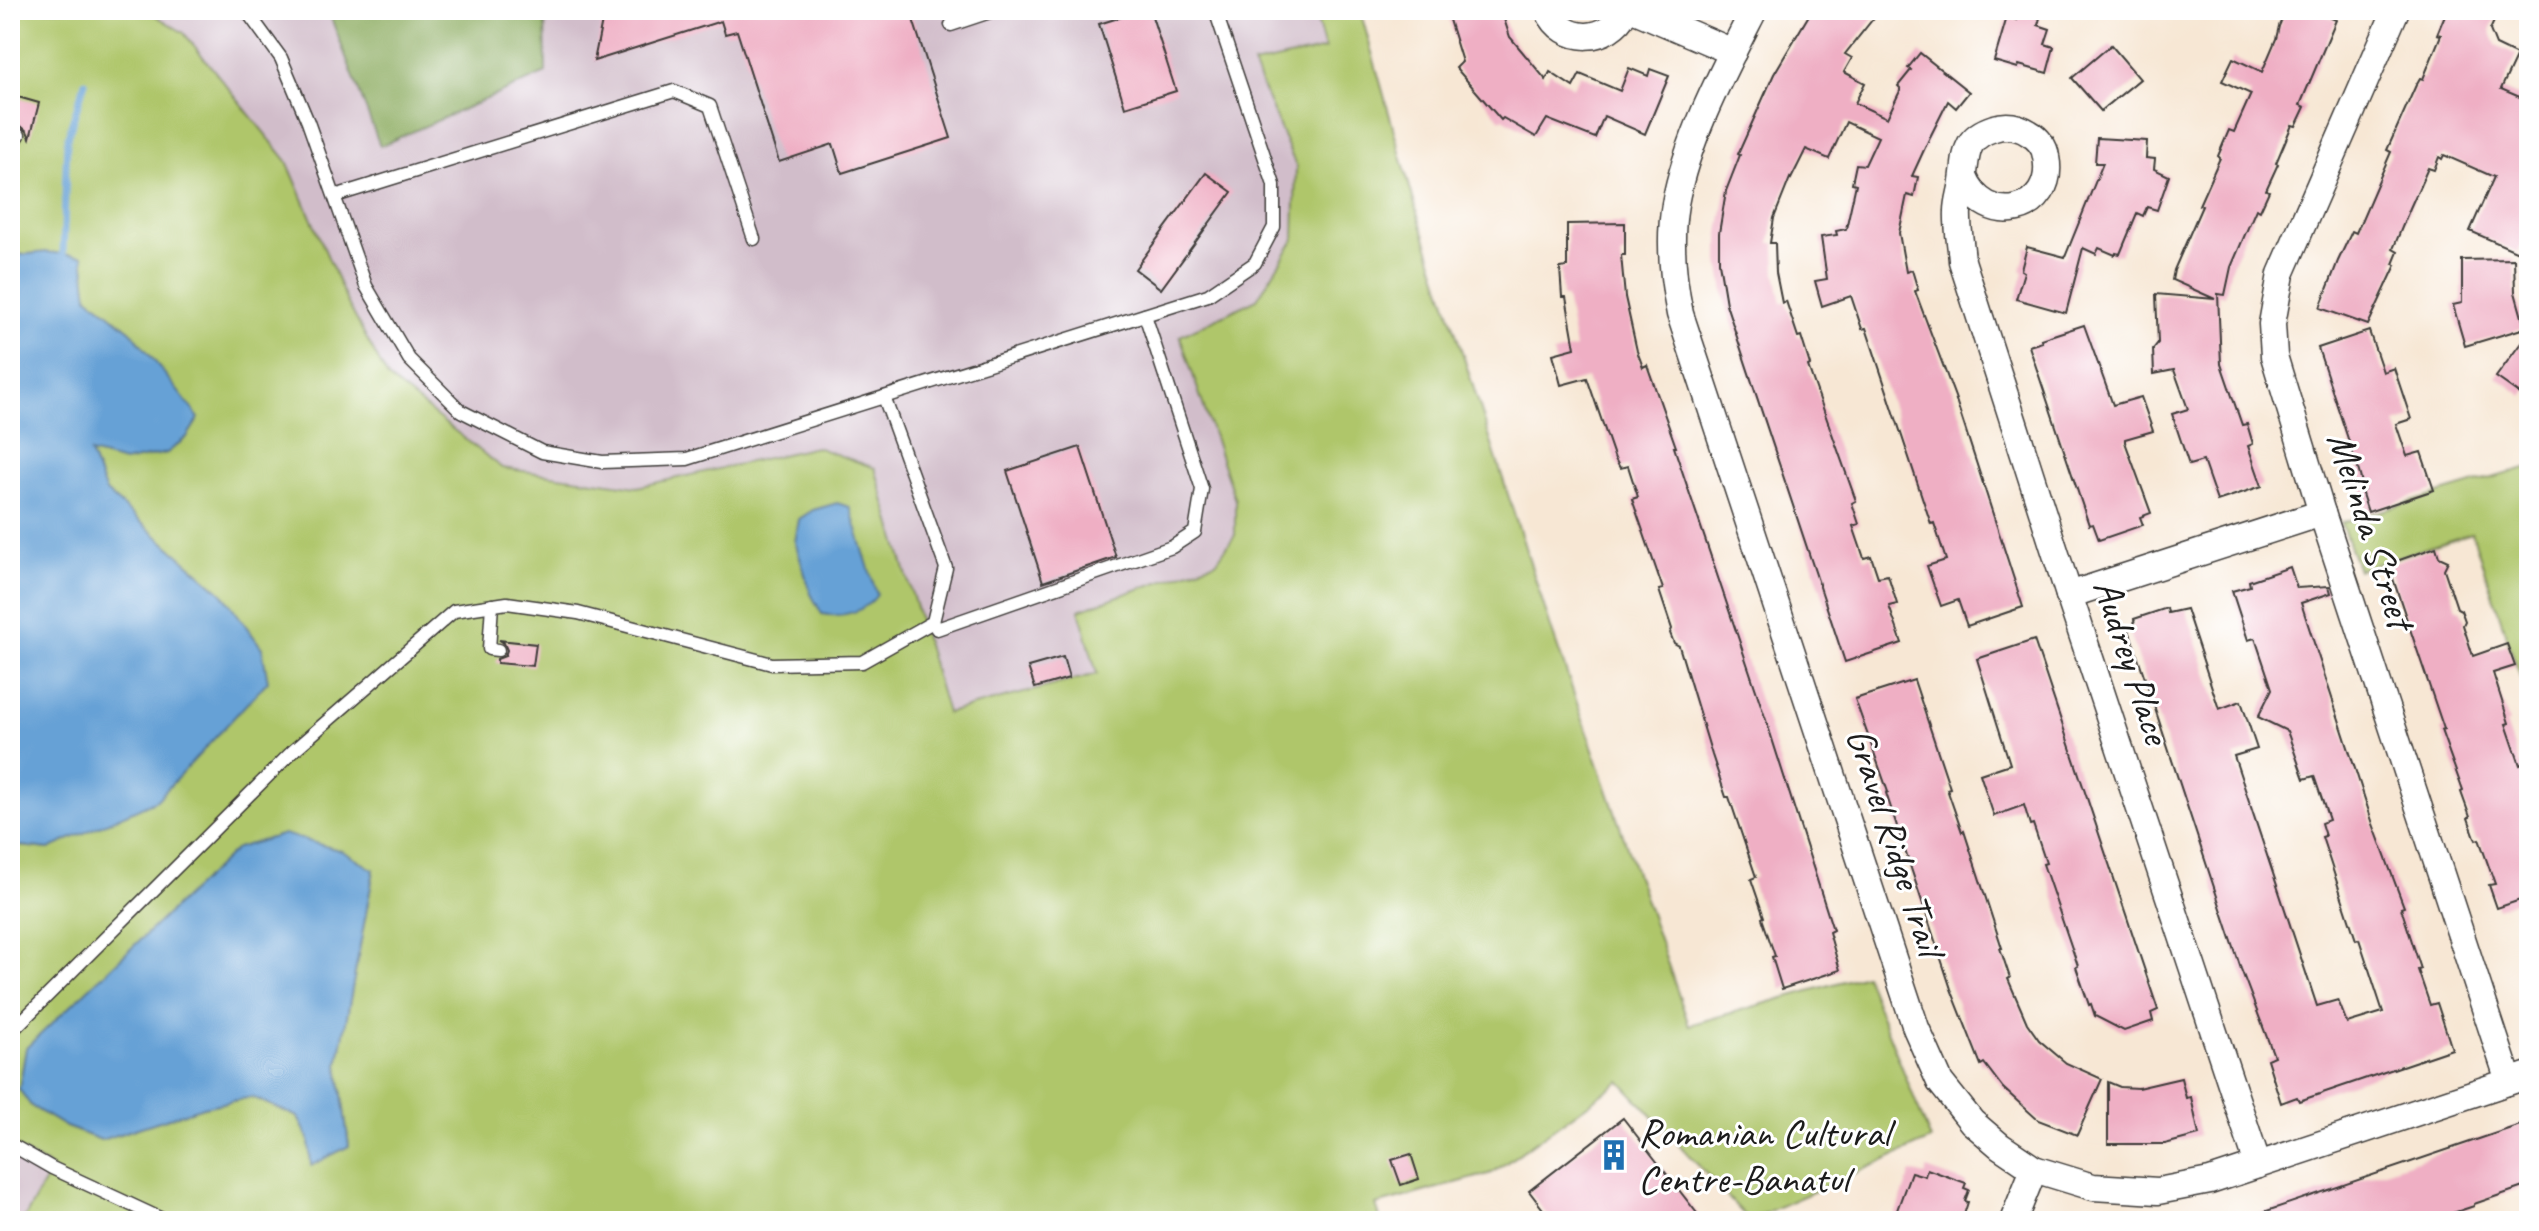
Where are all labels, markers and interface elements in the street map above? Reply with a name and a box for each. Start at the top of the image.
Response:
street label: Melinda Street [2316,426,2428,640]
street label: Audrey Place [2082,573,2183,753]
street label: Gravel Ridge Trail [1835,722,1957,968]
place label: Romanian Cultural Centre-Banatul [1638,1108,1897,1204]
building icon: Romanian Cultural Centre-Banatul [1597,1138,1631,1172]

